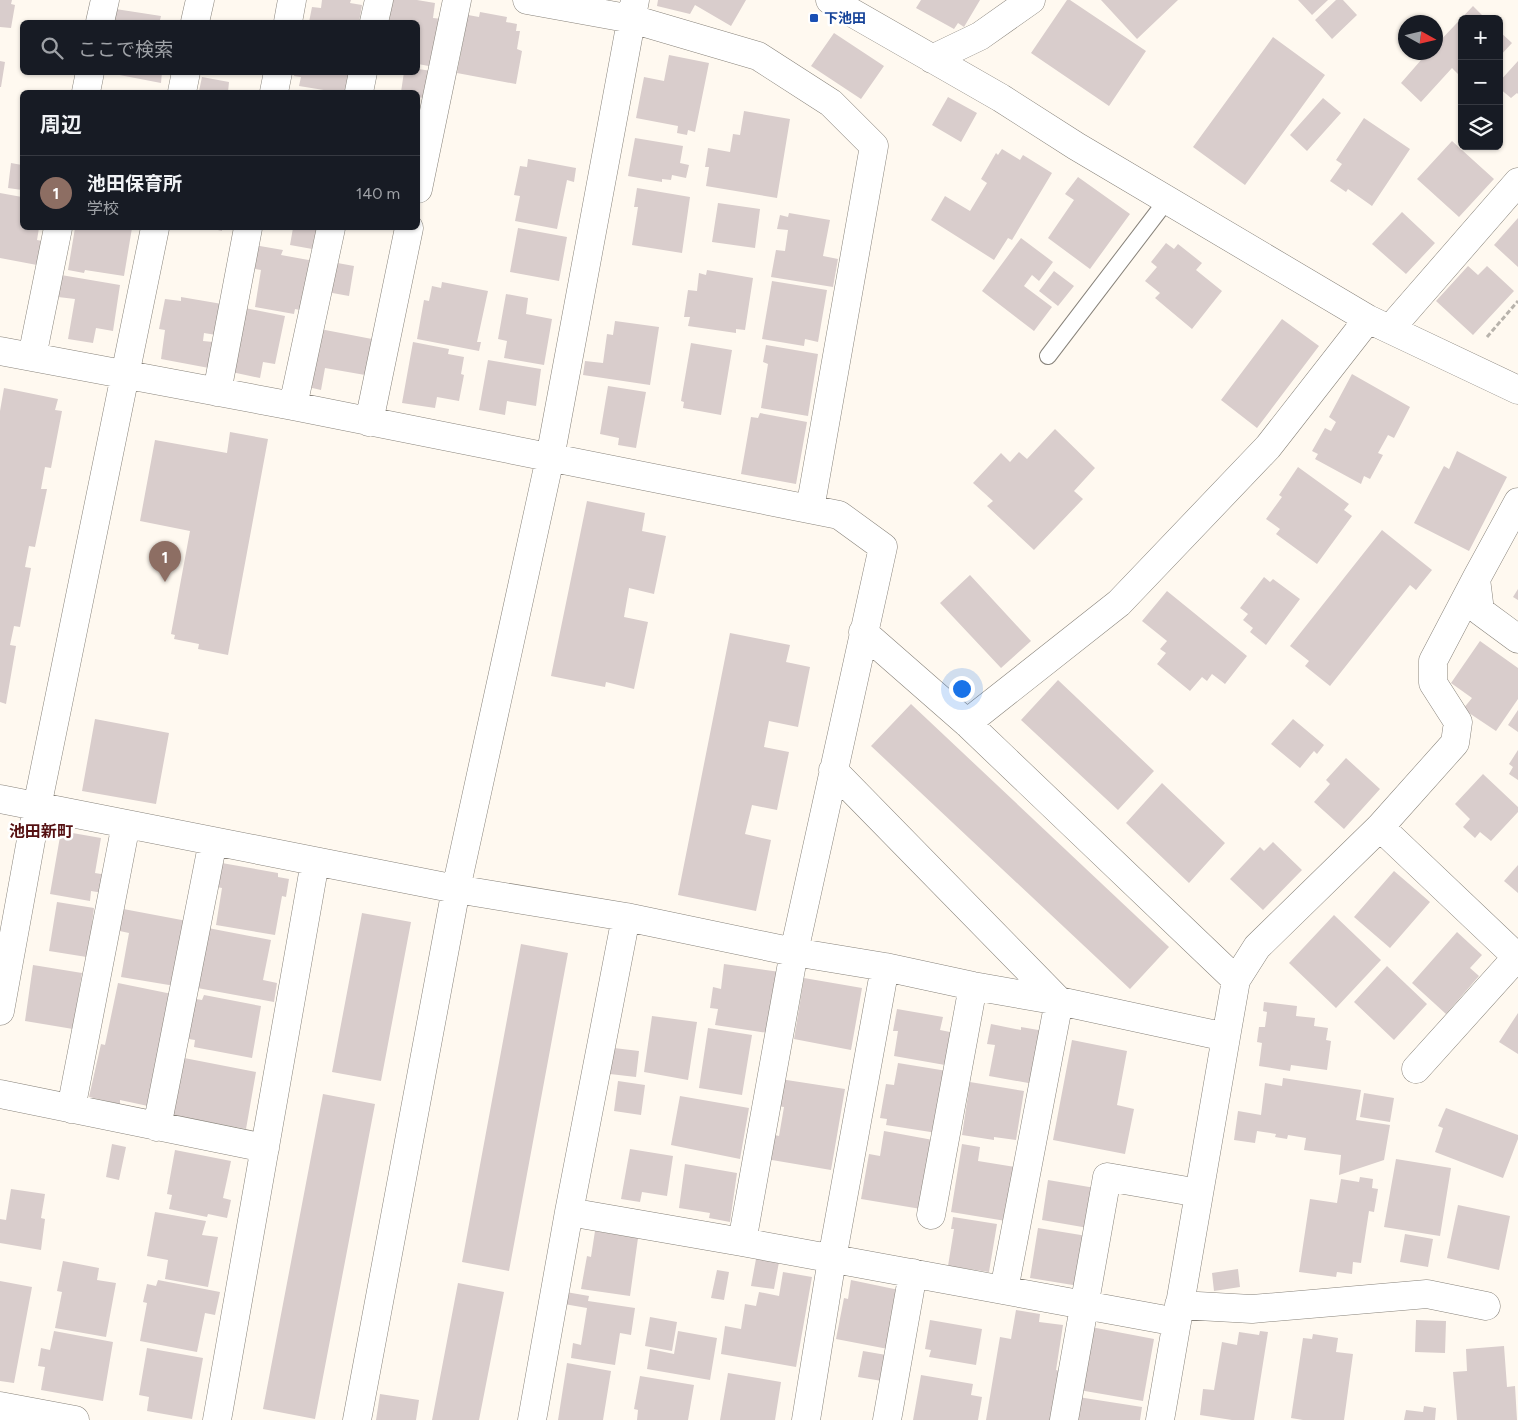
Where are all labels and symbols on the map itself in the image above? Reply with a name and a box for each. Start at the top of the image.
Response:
place label: 下池田 [824,10,866,27]
marker: 下池田 [808,12,820,24]
north arrow [1398,15,1443,60]
pin: 1 [149,541,181,582]
your location [949,676,975,702]
district label: 池田新町 [9,822,73,841]

